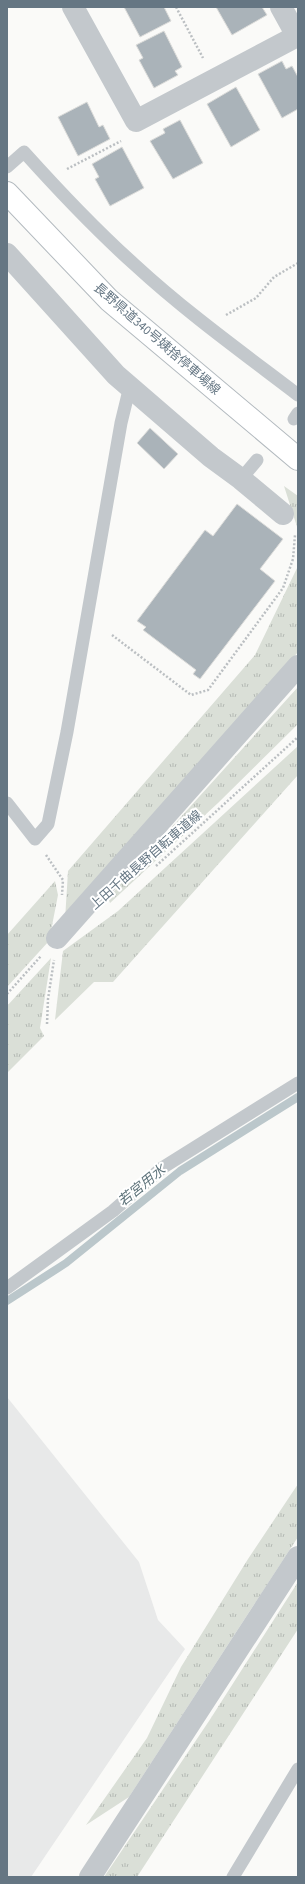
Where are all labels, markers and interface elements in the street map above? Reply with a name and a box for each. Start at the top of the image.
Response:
street label: 長野県道340号姨捨停車場線 [90,279,224,399]
street label: 上田千曲長野自転車道線 [86,806,206,914]
water label: 若宮用水 [114,1159,172,1211]

